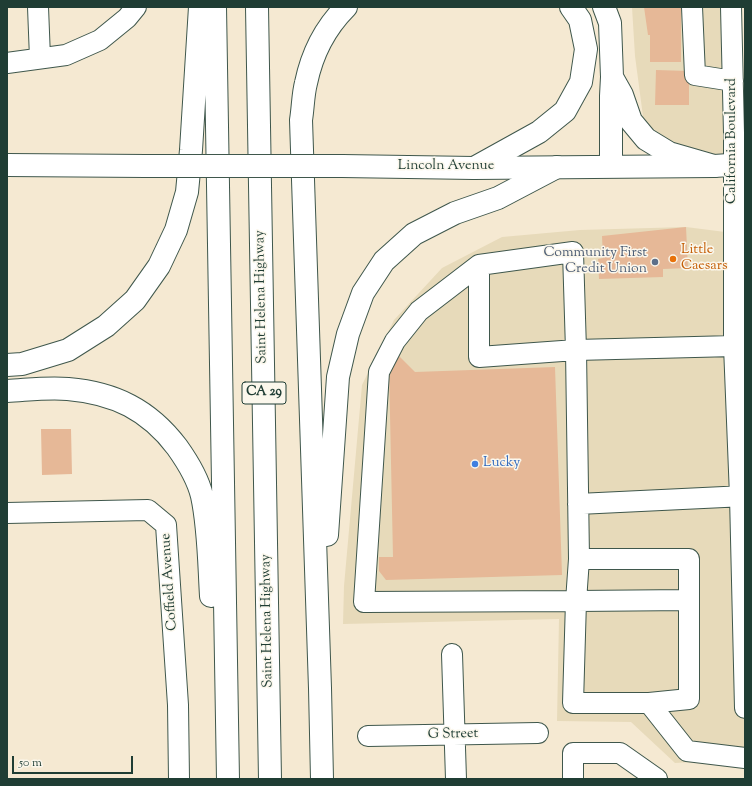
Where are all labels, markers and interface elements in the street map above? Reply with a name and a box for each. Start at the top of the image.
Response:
street label: California Boulevard [725,78,741,204]
street label: Lincoln Avenue [398,159,494,175]
street label: Saint Helena Highway [252,230,272,364]
place label: Little Caesars [681,243,727,276]
place label: Community First Credit Union [543,246,647,278]
marker: Little Caesars [668,254,678,264]
marker: Community First Credit Union [650,257,660,267]
road number: CA 29 [242,382,286,404]
place label: Lucky [483,456,520,472]
marker: Lucky [470,459,480,469]
street label: Coffield Avenue [158,533,182,631]
street label: Saint Helena Highway [258,554,278,688]
street label: G Street [428,726,478,744]
scale bar [14,748,135,774]
text: 50 m [19,754,42,772]

